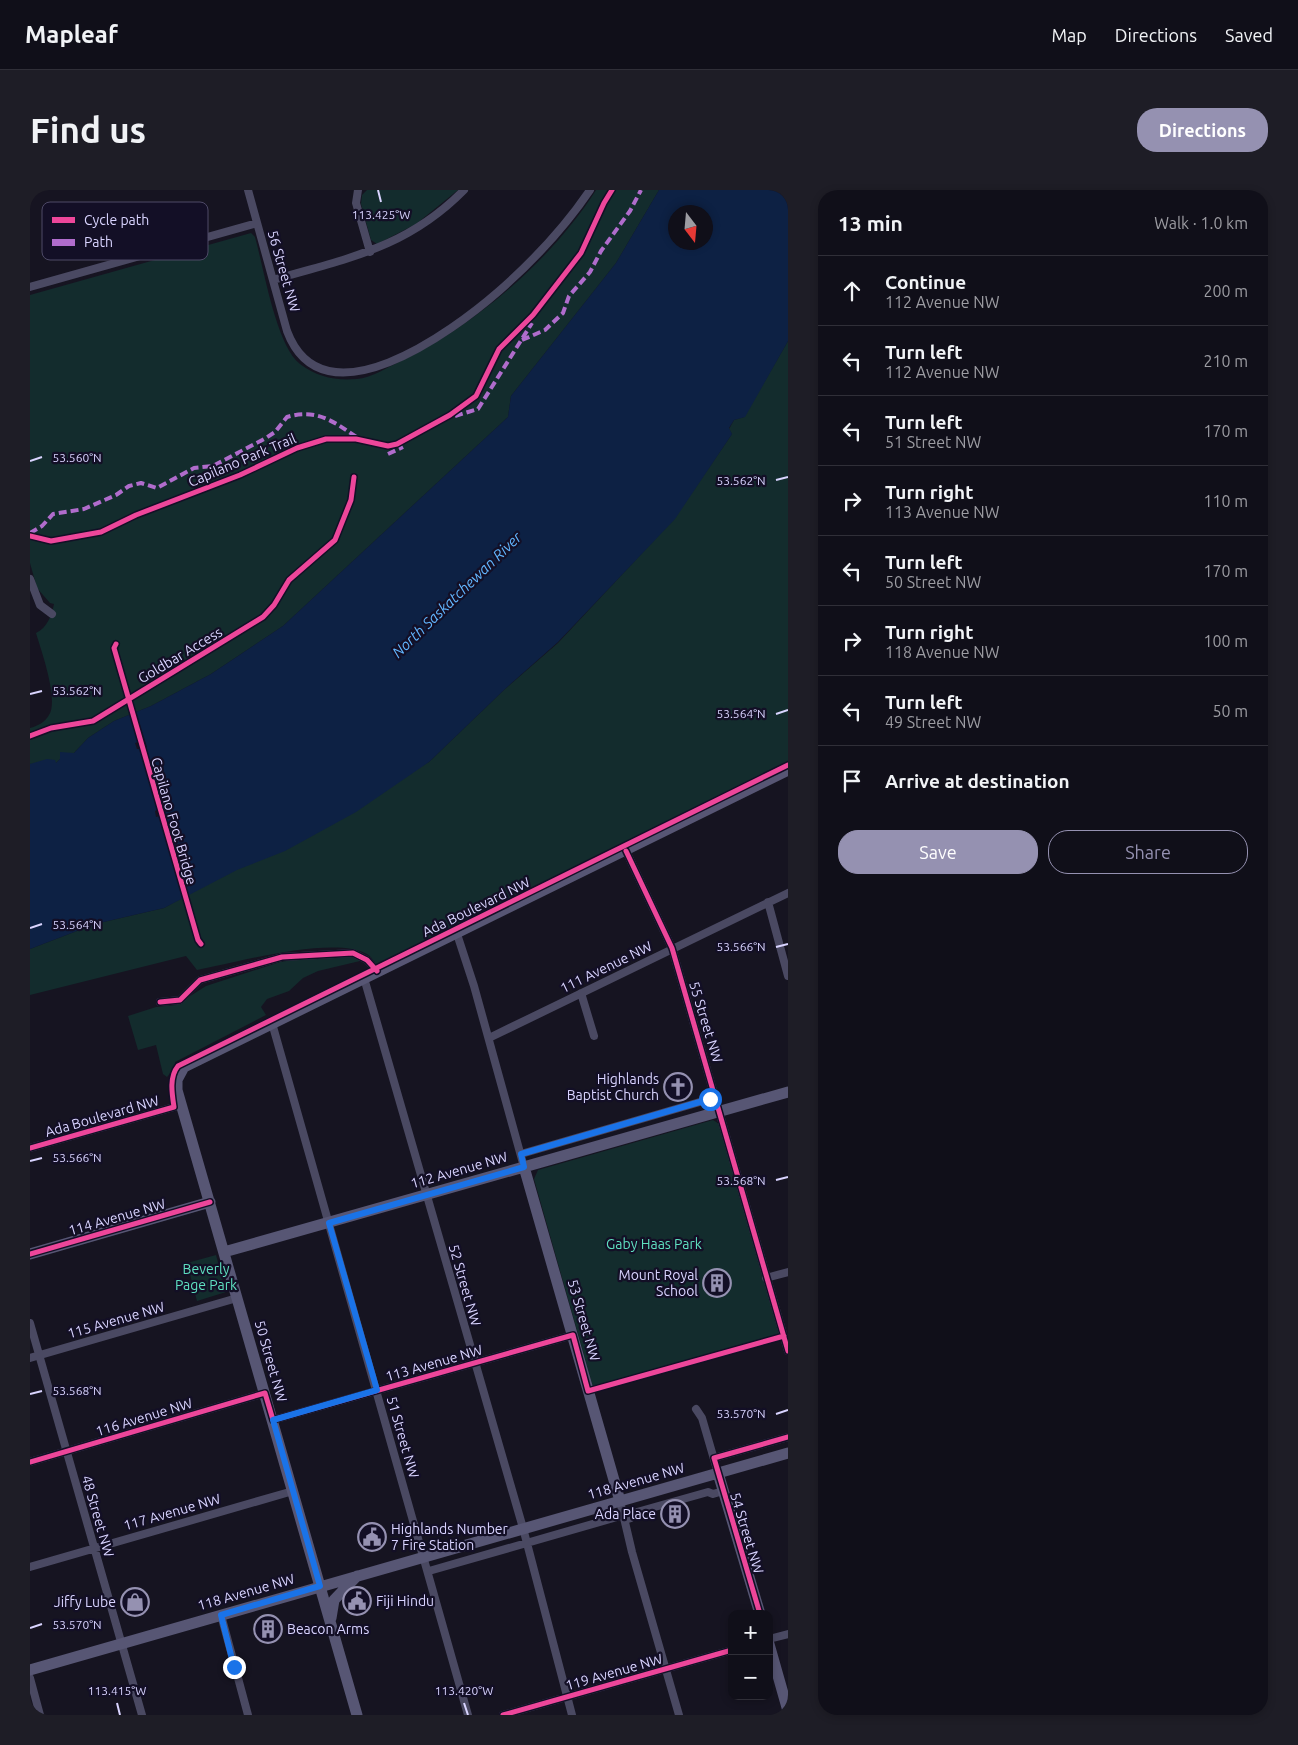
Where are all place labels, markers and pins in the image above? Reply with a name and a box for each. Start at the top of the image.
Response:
place label: Highlands Baptist Church [567,1071,659,1103]
church icon: Highlands Baptist Church [663,1072,693,1102]
place label: Mount Royal School [618,1267,698,1299]
building icon: Mount Royal School [702,1268,732,1298]
building icon: Ada Place [660,1499,690,1529]
place label: Ada Place [595,1506,656,1522]
place label: Highlands Number 7 Fire Station [391,1521,509,1553]
public building icon: Highlands Number 7 Fire Station [357,1522,387,1552]
public building icon: Fiji Hindu [342,1586,372,1616]
shop icon: Jiffy Lube [120,1587,150,1617]
place label: Fiji Hindu [376,1593,434,1609]
place label: Jiffy Lube [54,1594,116,1610]
building icon: Beacon Arms [253,1614,283,1644]
place label: Beacon Arms [287,1621,369,1637]

